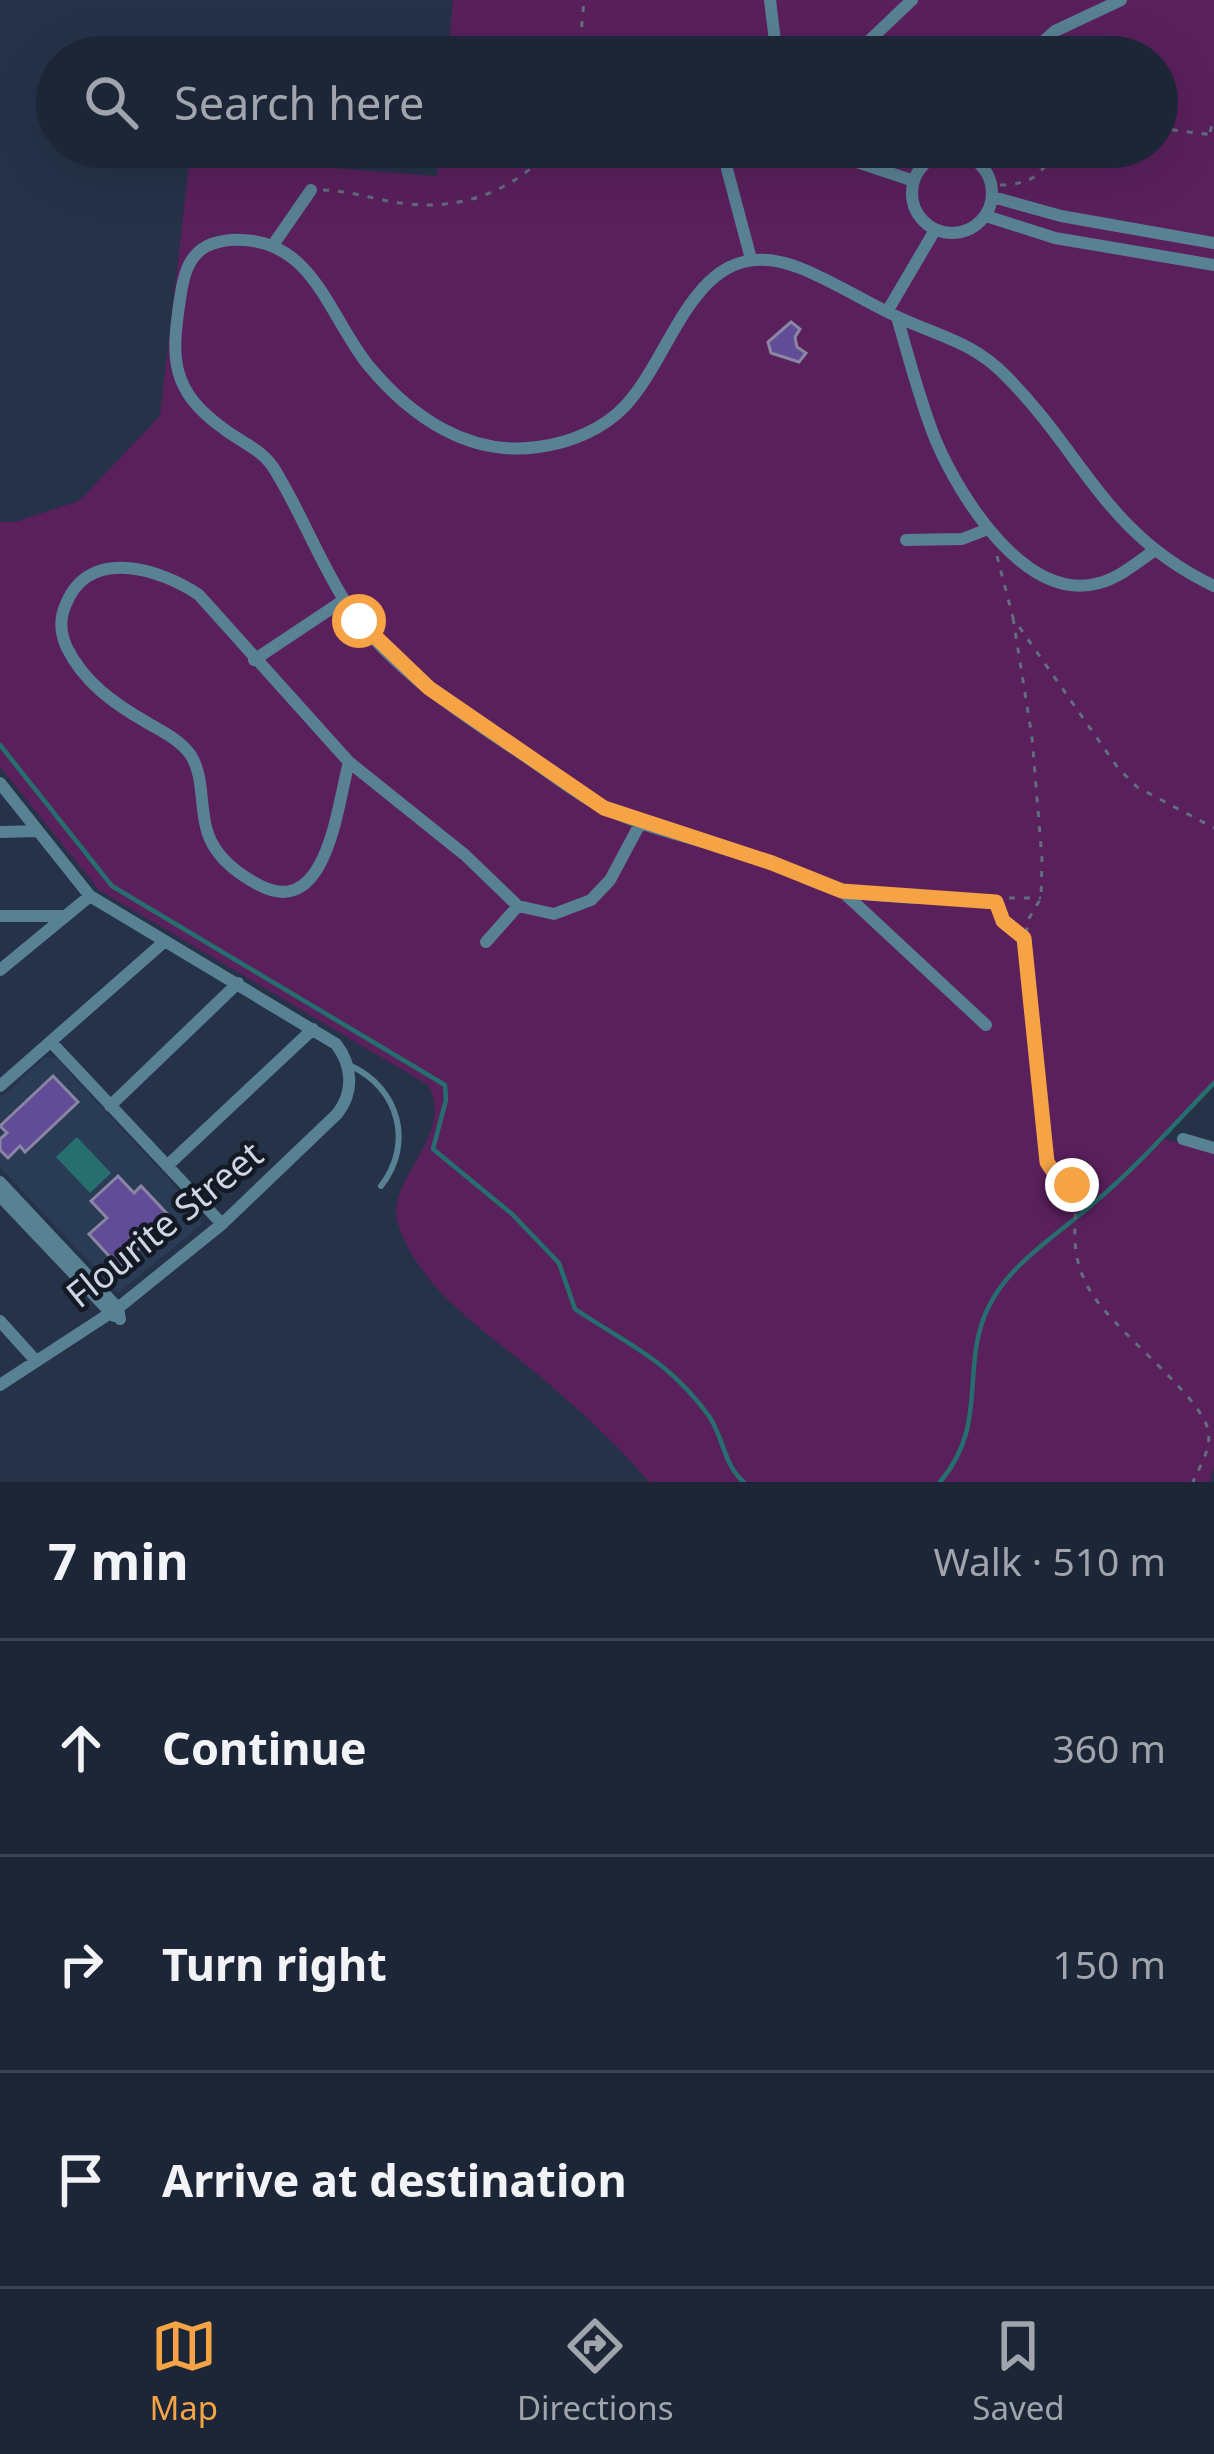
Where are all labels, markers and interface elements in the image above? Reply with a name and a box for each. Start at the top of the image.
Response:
search box [36,36,1178,168]
icon: search [78,69,144,135]
text: Search here [174,72,424,133]
route start [332,594,386,648]
street label: Flourite Street [56,1130,272,1318]
route end [1045,1158,1099,1212]
text: 7 min [48,1525,189,1595]
text: Walk · 510 m [933,1534,1166,1587]
icon: ahead [48,1715,114,1781]
text: Continue [162,1717,367,1778]
text: 360 m [1052,1721,1166,1774]
icon: right [48,1931,114,1997]
text: Turn right [162,1933,387,1994]
text: 150 m [1052,1937,1166,1990]
icon: arrive [48,2147,114,2213]
text: Arrive at destination [162,2149,627,2210]
tab: Map [149,2313,218,2430]
tab: Directions [517,2313,674,2430]
tab: Saved [972,2313,1065,2430]

